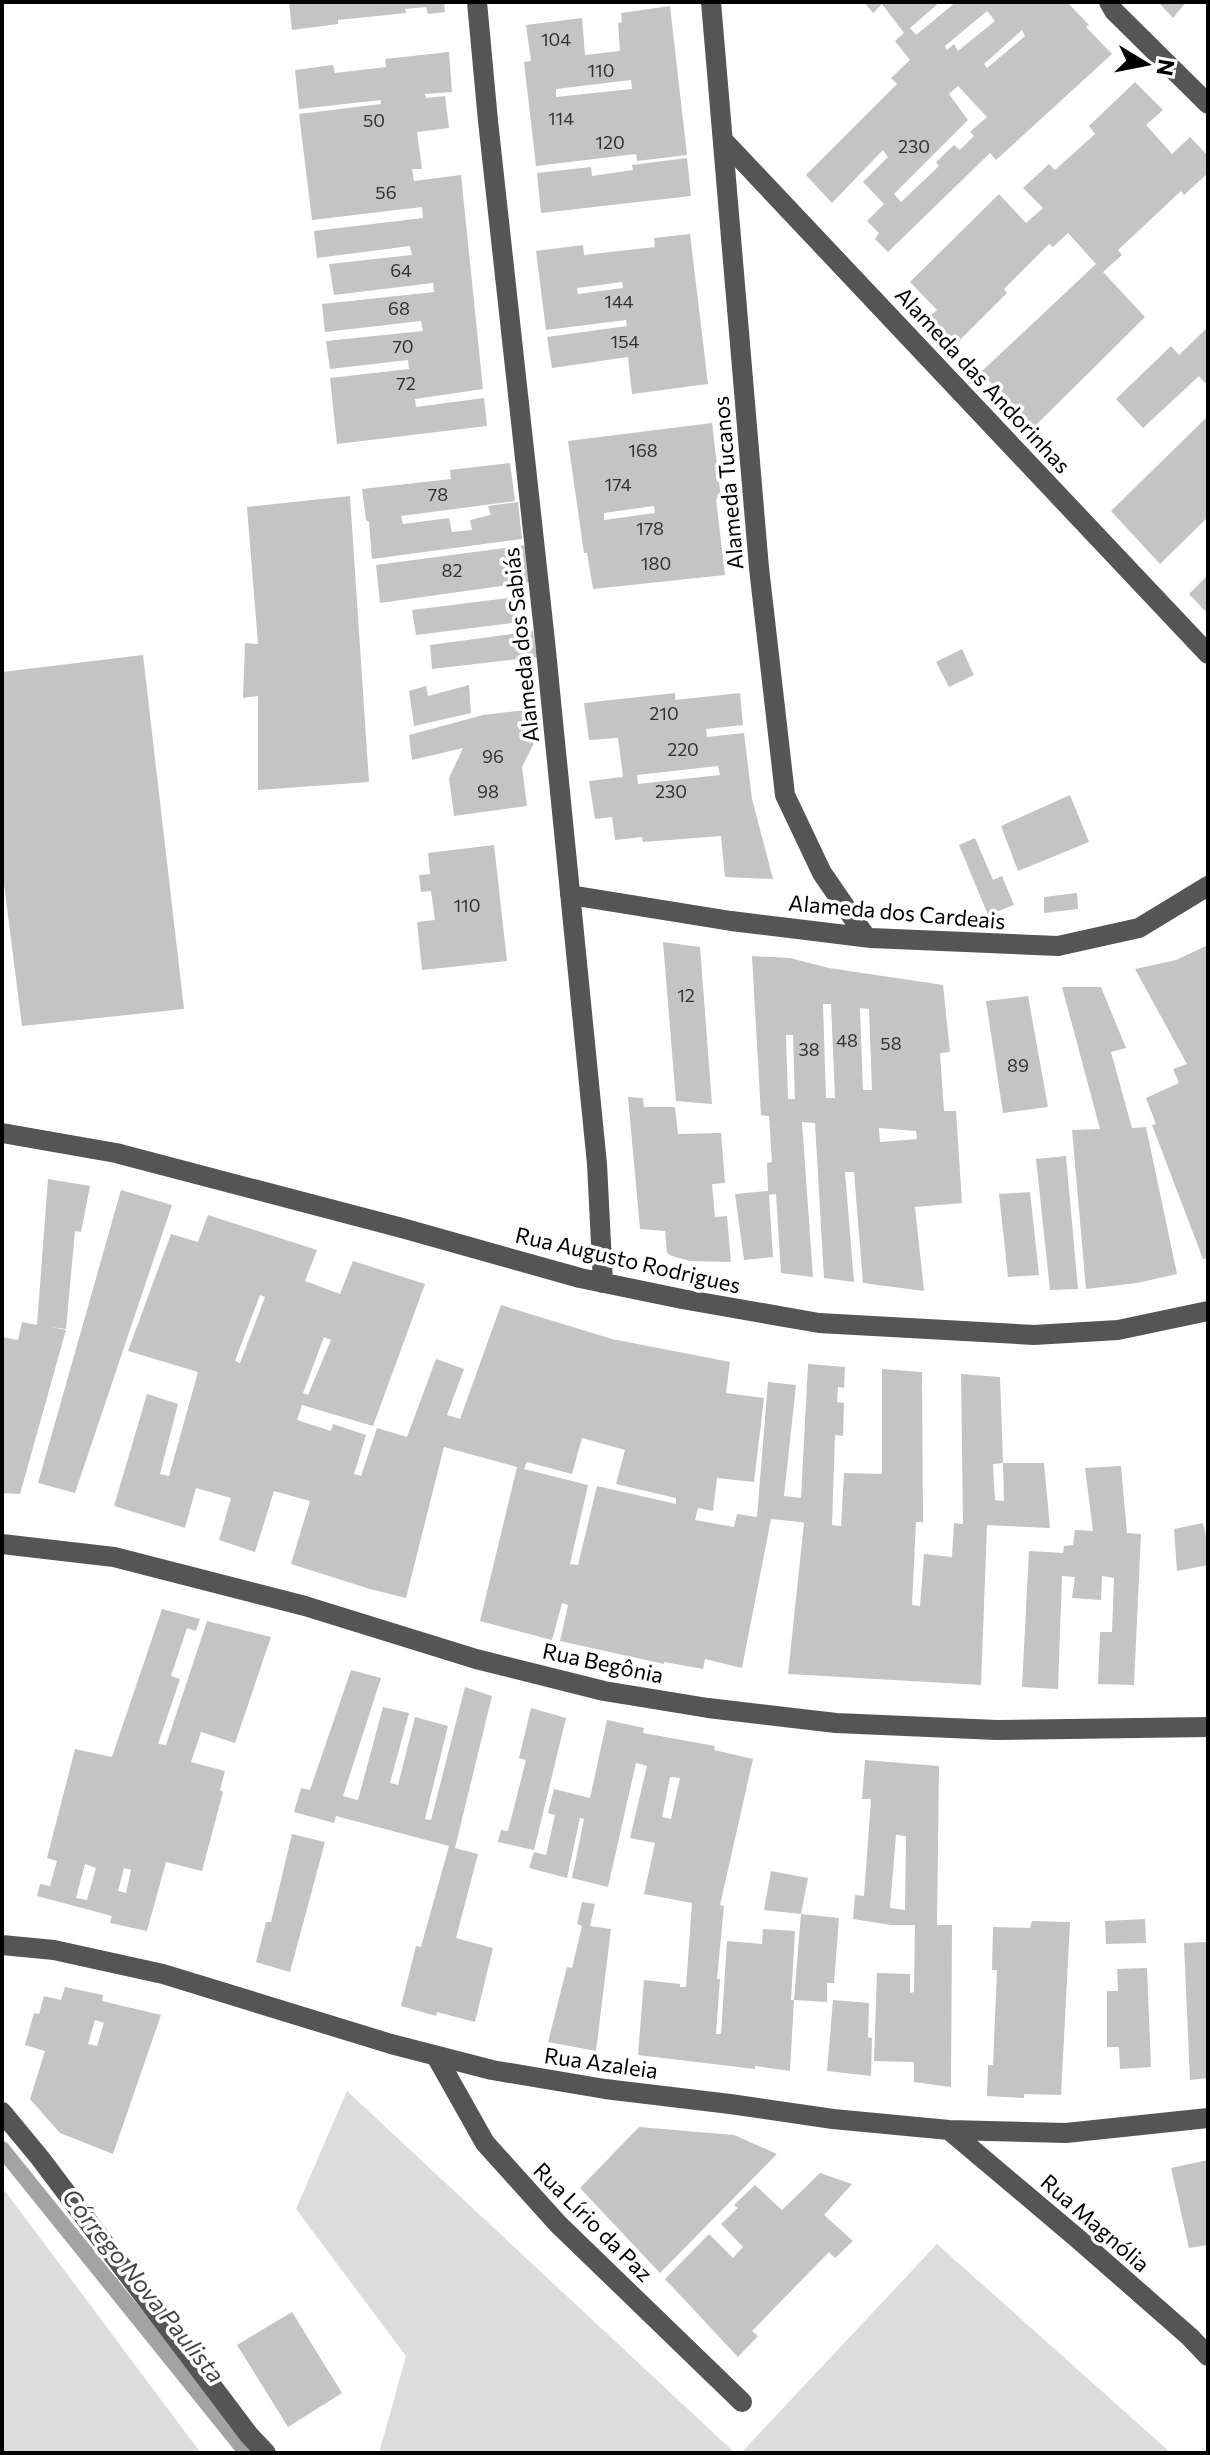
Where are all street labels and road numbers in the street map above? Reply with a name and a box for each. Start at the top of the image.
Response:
street label: Alameda das Andorinhas [890,281,1077,478]
street label: Alameda Tucanos [706,395,749,571]
street label: Alameda dos Sabiás [497,546,544,744]
street label: Alameda dos Cardeais [787,889,1007,934]
street label: Rua Augusto Rodrigues [513,1220,743,1299]
street label: Rua Begônia [540,1637,666,1689]
street label: Rua Azaleia [542,2041,660,2084]
street label: Rua Lírio da Paz [528,2156,659,2287]
street label: Rua Magnólia [1035,2168,1155,2277]

